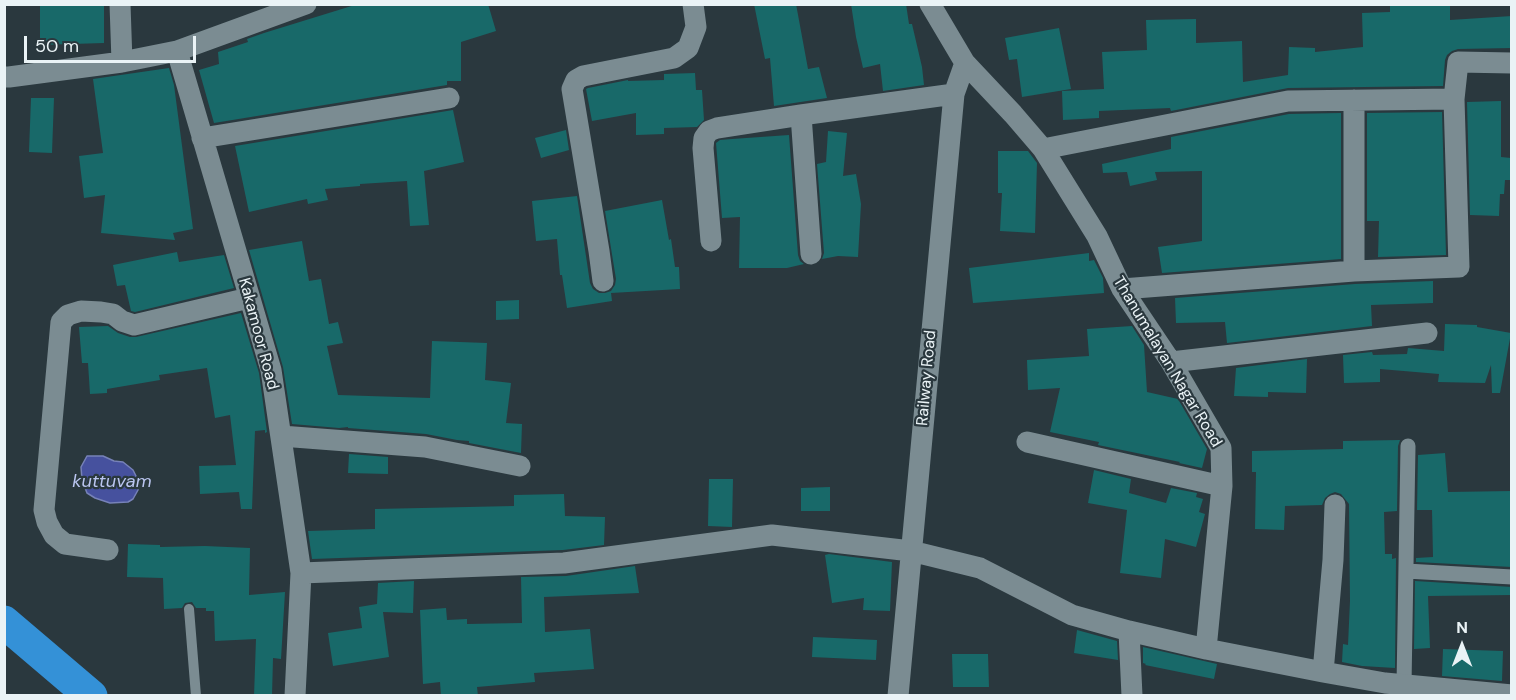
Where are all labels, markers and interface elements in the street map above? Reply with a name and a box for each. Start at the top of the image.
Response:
scale bar [27,24,200,62]
text: 50 m [35,34,79,58]
street label: Thanumalayan Nagar Road [1108,273,1226,451]
street label: Kakamoor Road [234,276,282,392]
street label: Railway Road [913,329,941,427]
water label: kuttuvam [72,471,152,493]
north arrow [1432,616,1492,676]
text: N [1456,617,1468,638]

